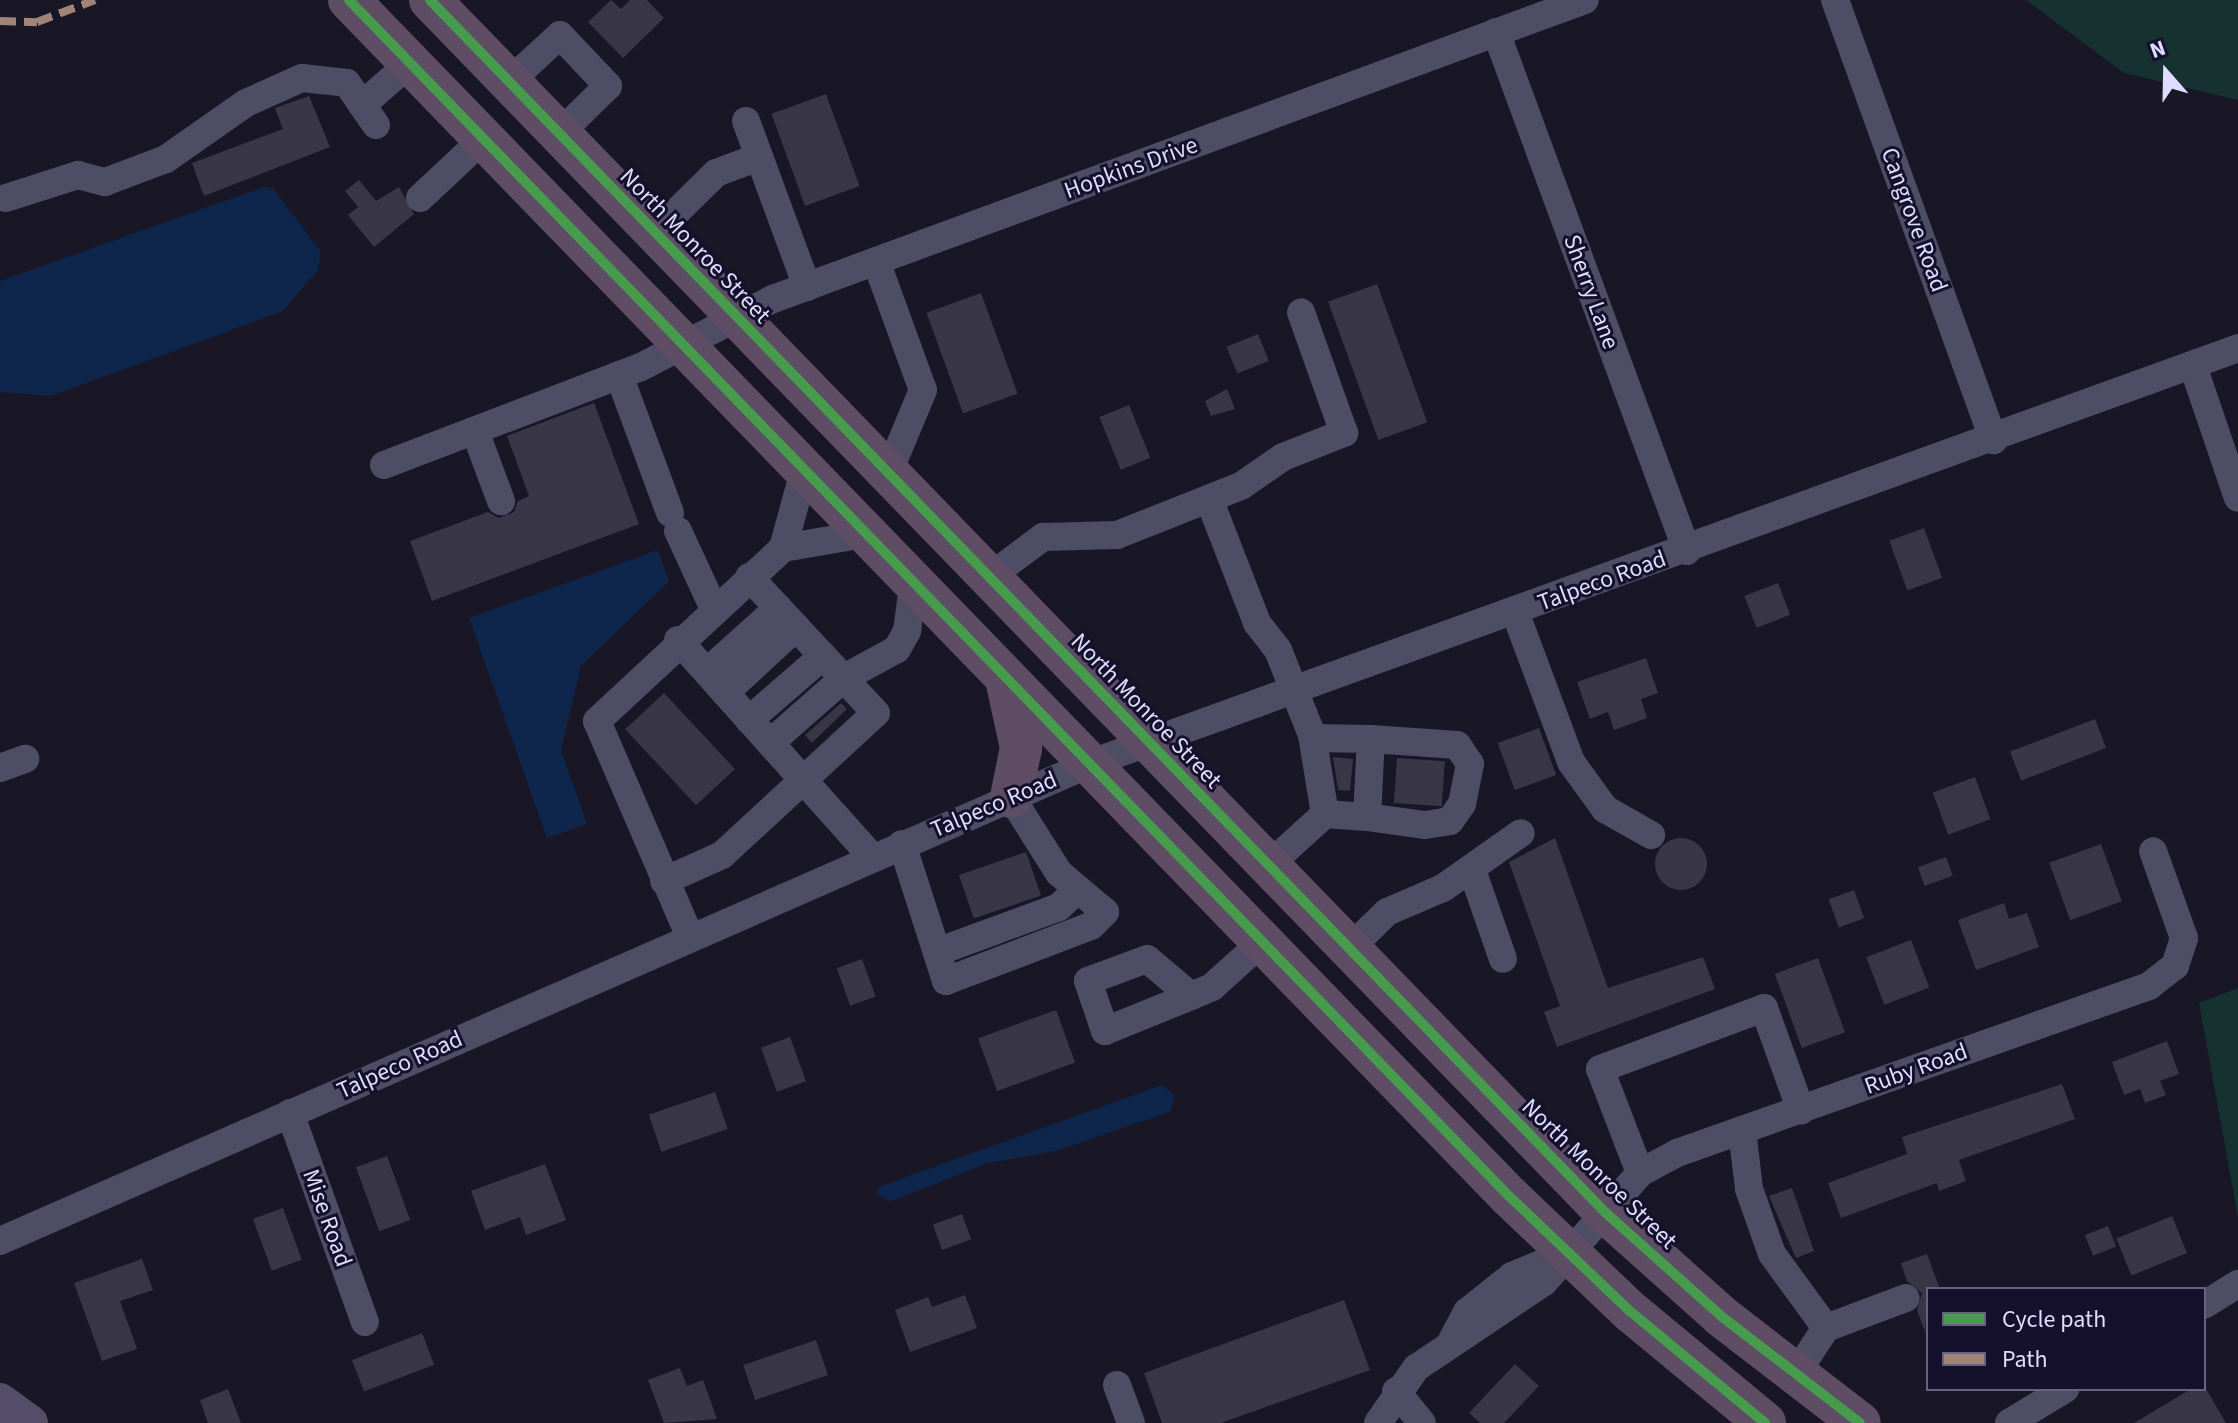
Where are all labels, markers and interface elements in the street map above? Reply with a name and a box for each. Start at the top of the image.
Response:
north arrow [2126,32,2206,112]
text: N [2145,32,2170,67]
street label: Hopkins Drive [1060,131,1202,205]
street label: Cangrove Road [1875,144,1953,296]
street label: North Monroe Street [614,163,776,329]
street label: Sherry Lane [1557,231,1625,353]
street label: Talpeco Road [1534,544,1670,618]
street label: North Monroe Street [1065,628,1227,794]
street label: Talpeco Road [927,766,1061,844]
street label: Talpeco Road [333,1025,467,1105]
street label: Ruby Road [1861,1037,1971,1101]
street label: North Monroe Street [1516,1093,1682,1255]
street label: Mise Road [296,1165,358,1271]
legend [1926,1287,2206,1391]
text: Cycle path [2002,1302,2106,1337]
text: Path [2002,1342,2048,1377]

